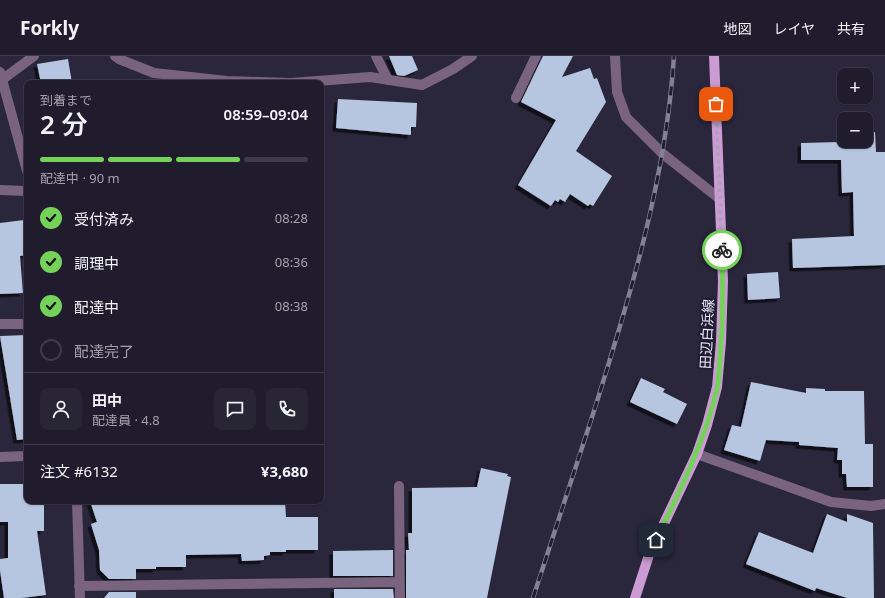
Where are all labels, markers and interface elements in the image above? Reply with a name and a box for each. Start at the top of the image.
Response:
text: Forkly [20,15,79,41]
text: 地図 [723,19,751,38]
text: レイヤ [773,19,815,38]
text: 共有 [837,19,865,38]
map controls [837,68,873,148]
button: + [837,68,873,104]
pin [699,87,733,121]
text: 到着まで [40,91,92,109]
icon: bag [705,93,727,115]
text: 08:59–09:04 [224,104,308,124]
text: 2 分 [40,106,88,142]
button: − [837,112,873,148]
text: 配達中 · 90 m [40,169,120,187]
icon: check [40,207,62,229]
text: 受付済み [74,209,134,229]
text: 08:28 [275,209,308,227]
courier [702,230,742,270]
icon: bike [711,239,733,261]
icon: check [40,251,62,273]
text: 調理中 [74,253,119,273]
text: 08:36 [275,253,308,271]
icon: check [40,295,62,317]
text: 配達中 [74,297,119,317]
text: 08:38 [275,297,308,315]
street label: 田辺白浜線 [695,299,718,369]
text: 配達完了 [74,341,134,361]
button: person [40,388,82,430]
button: chat [214,388,256,430]
button: phone [266,388,308,430]
text: 田中 [92,390,122,410]
text: 配達員 · 4.8 [92,411,160,429]
text: 注文 #6132 [40,461,118,481]
text: ¥3,680 [261,461,308,481]
pin [639,523,673,557]
icon: home [645,529,667,551]

